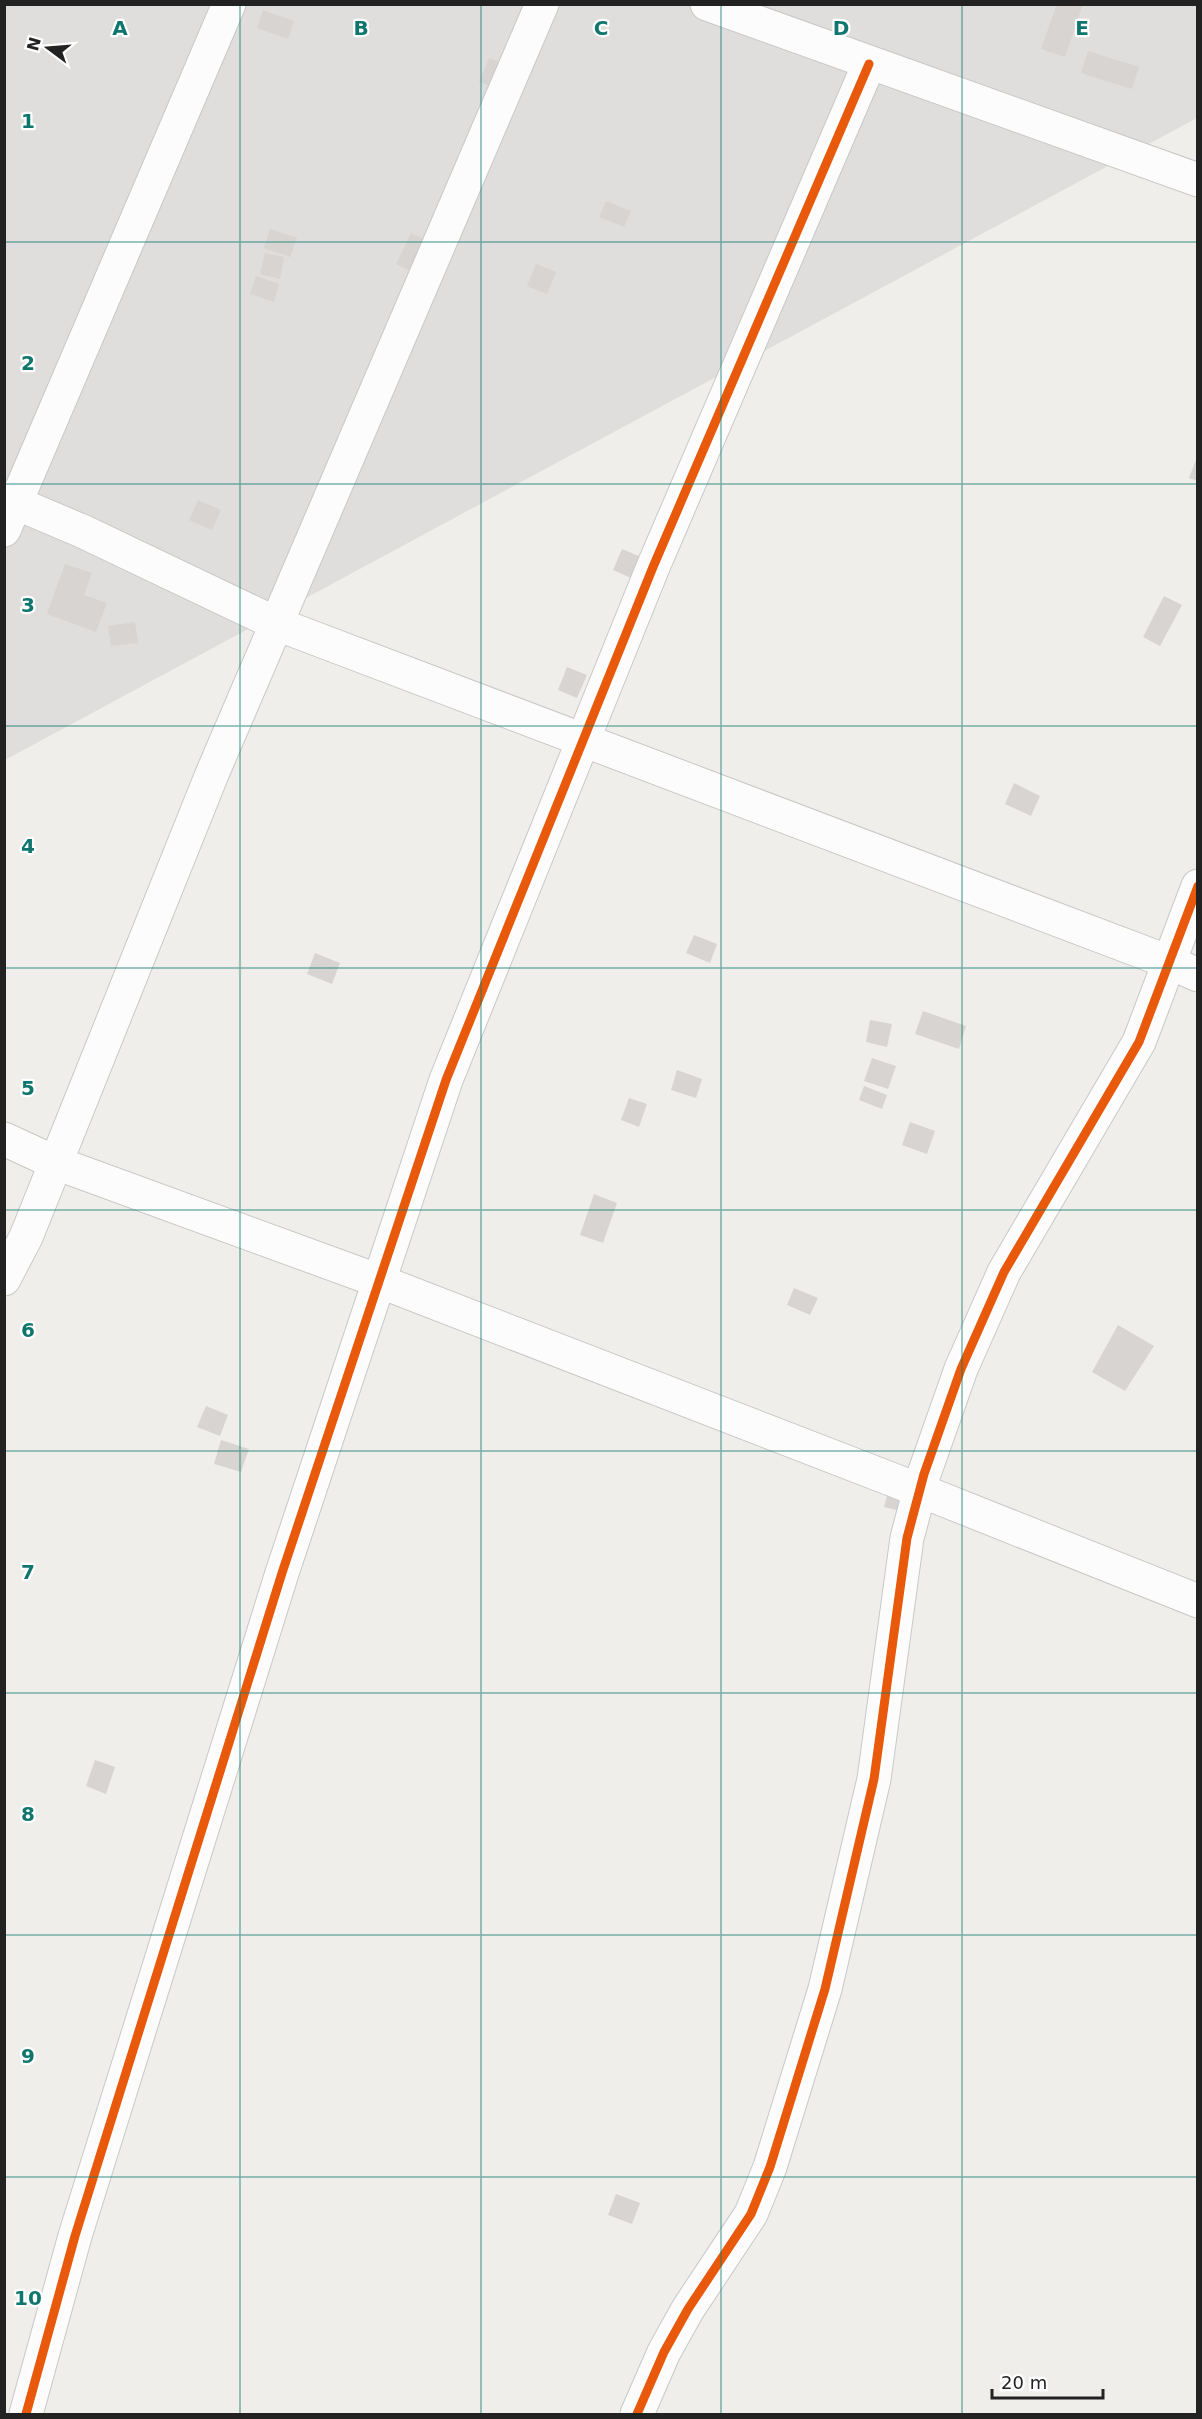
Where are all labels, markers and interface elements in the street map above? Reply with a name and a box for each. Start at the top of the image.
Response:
text: A [112,16,128,40]
text: B [353,16,369,40]
text: C [594,16,608,40]
text: D [833,16,849,40]
text: E [1075,16,1089,40]
north arrow [18,18,78,78]
text: N [23,35,45,53]
text: 1 [21,109,35,133]
text: 2 [21,351,35,375]
text: 3 [21,593,35,617]
text: 4 [21,834,35,858]
text: 5 [21,1076,35,1100]
text: 6 [21,1318,35,1342]
text: 7 [21,1560,35,1584]
text: 8 [21,1802,35,1826]
text: 9 [21,2044,35,2068]
text: 10 [14,2286,42,2310]
scale bar [992,2362,1103,2400]
text: 20 m [1001,2372,1047,2393]

